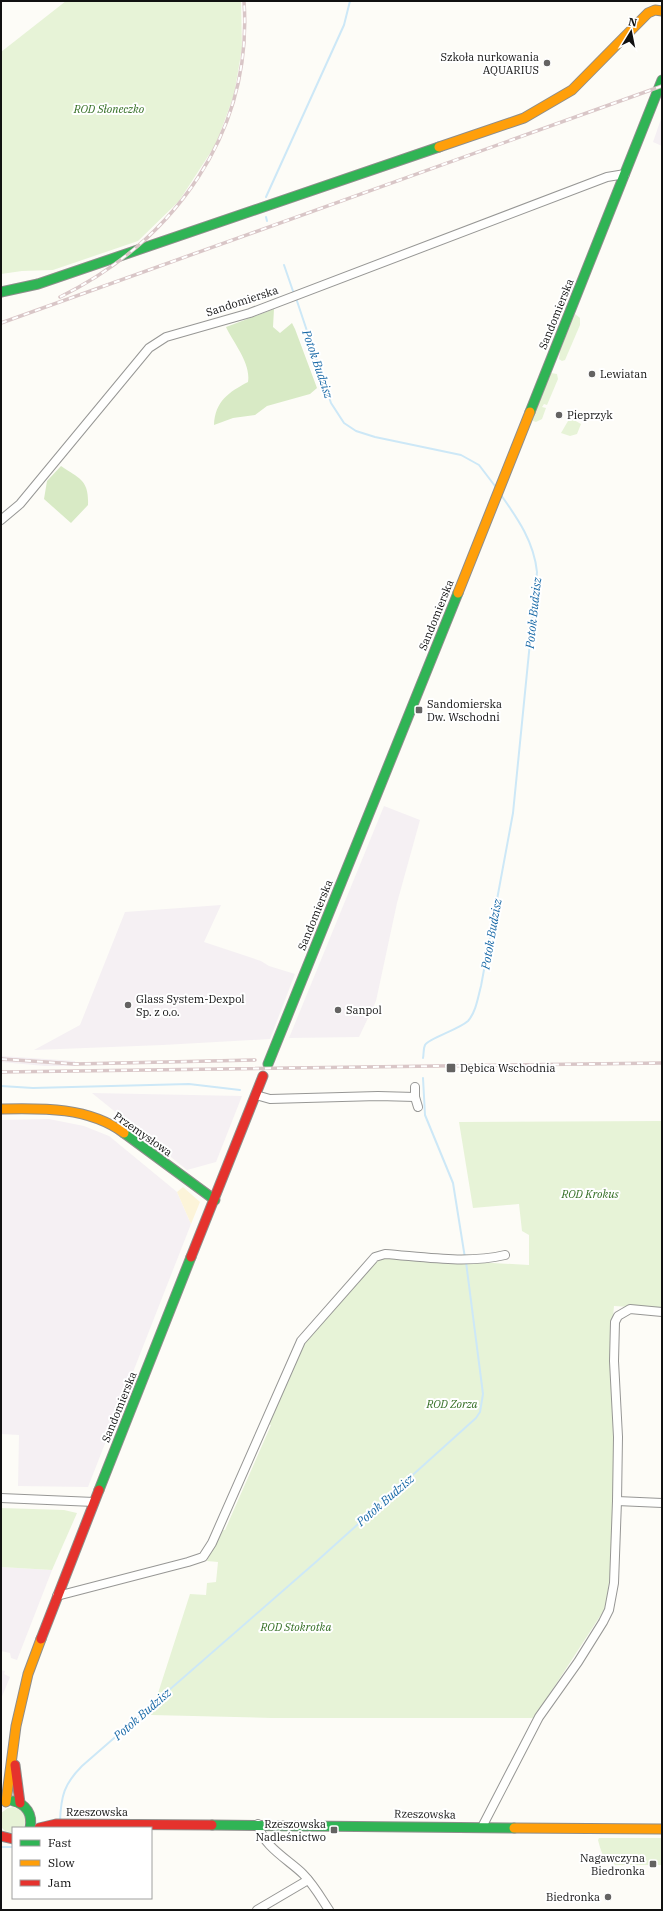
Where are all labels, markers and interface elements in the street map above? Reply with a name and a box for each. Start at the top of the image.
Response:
north arrow [611,12,651,52]
text: N [627,15,639,30]
place label: Szkoła nurkowania AQUARIUS [441,50,539,77]
marker: Szkoła nurkowania AQUARIUS [542,58,552,68]
park label: ROD Słoneczko [73,102,145,116]
street label: Sandomierska [535,277,577,351]
street label: Sandomierska [204,283,280,319]
water label: Potok Budzisz [299,327,337,401]
place label: Lewiatan [600,367,647,381]
marker: Lewiatan [587,369,597,379]
place label: Pieprzyk [567,408,613,422]
marker: Pieprzyk [554,410,564,420]
water label: Potok Budzisz [522,576,544,650]
street label: Sandomierska [415,578,457,652]
place label: Sandomierska Dw. Wschodni [427,697,502,724]
marker: Sandomierska Dw. Wschodni [414,705,424,715]
street label: Sandomierska [294,878,336,952]
water label: Potok Budzisz [477,897,505,971]
place label: Glass System-Dexpol Sp. z o.o. [136,992,245,1019]
marker: Glass System-Dexpol Sp. z o.o. [123,1000,133,1010]
place label: Sanpol [346,1003,382,1017]
marker: Sanpol [333,1005,343,1015]
place label: Dębica Wschodnia [460,1061,555,1075]
marker: Dębica Wschodnia [445,1062,457,1074]
street label: Przemysłowa [111,1109,175,1159]
park label: ROD Krokus [560,1187,619,1201]
street label: Sandomierska [98,1370,140,1444]
park label: ROD Zorza [425,1397,478,1411]
water label: Potok Budzisz [352,1471,417,1530]
park label: ROD Stokrotka [260,1620,331,1634]
water label: Potok Budzisz [109,1685,174,1744]
street label: Rzeszowska [66,1805,128,1819]
street label: Rzeszowska [394,1806,456,1822]
place label: Rzeszowska Nadleśnictwo [256,1817,326,1844]
marker: Rzeszowska Nadleśnictwo [329,1825,339,1835]
legend [12,1827,152,1899]
text: Fast [48,1835,72,1850]
place label: Nagawczyna Biedronka [580,1851,645,1878]
text: Slow [48,1855,75,1870]
marker: Nagawczyna Biedronka [648,1859,658,1869]
text: Jam [48,1875,72,1890]
place label: Biedronka [546,1890,600,1904]
marker: Biedronka [603,1892,613,1902]

